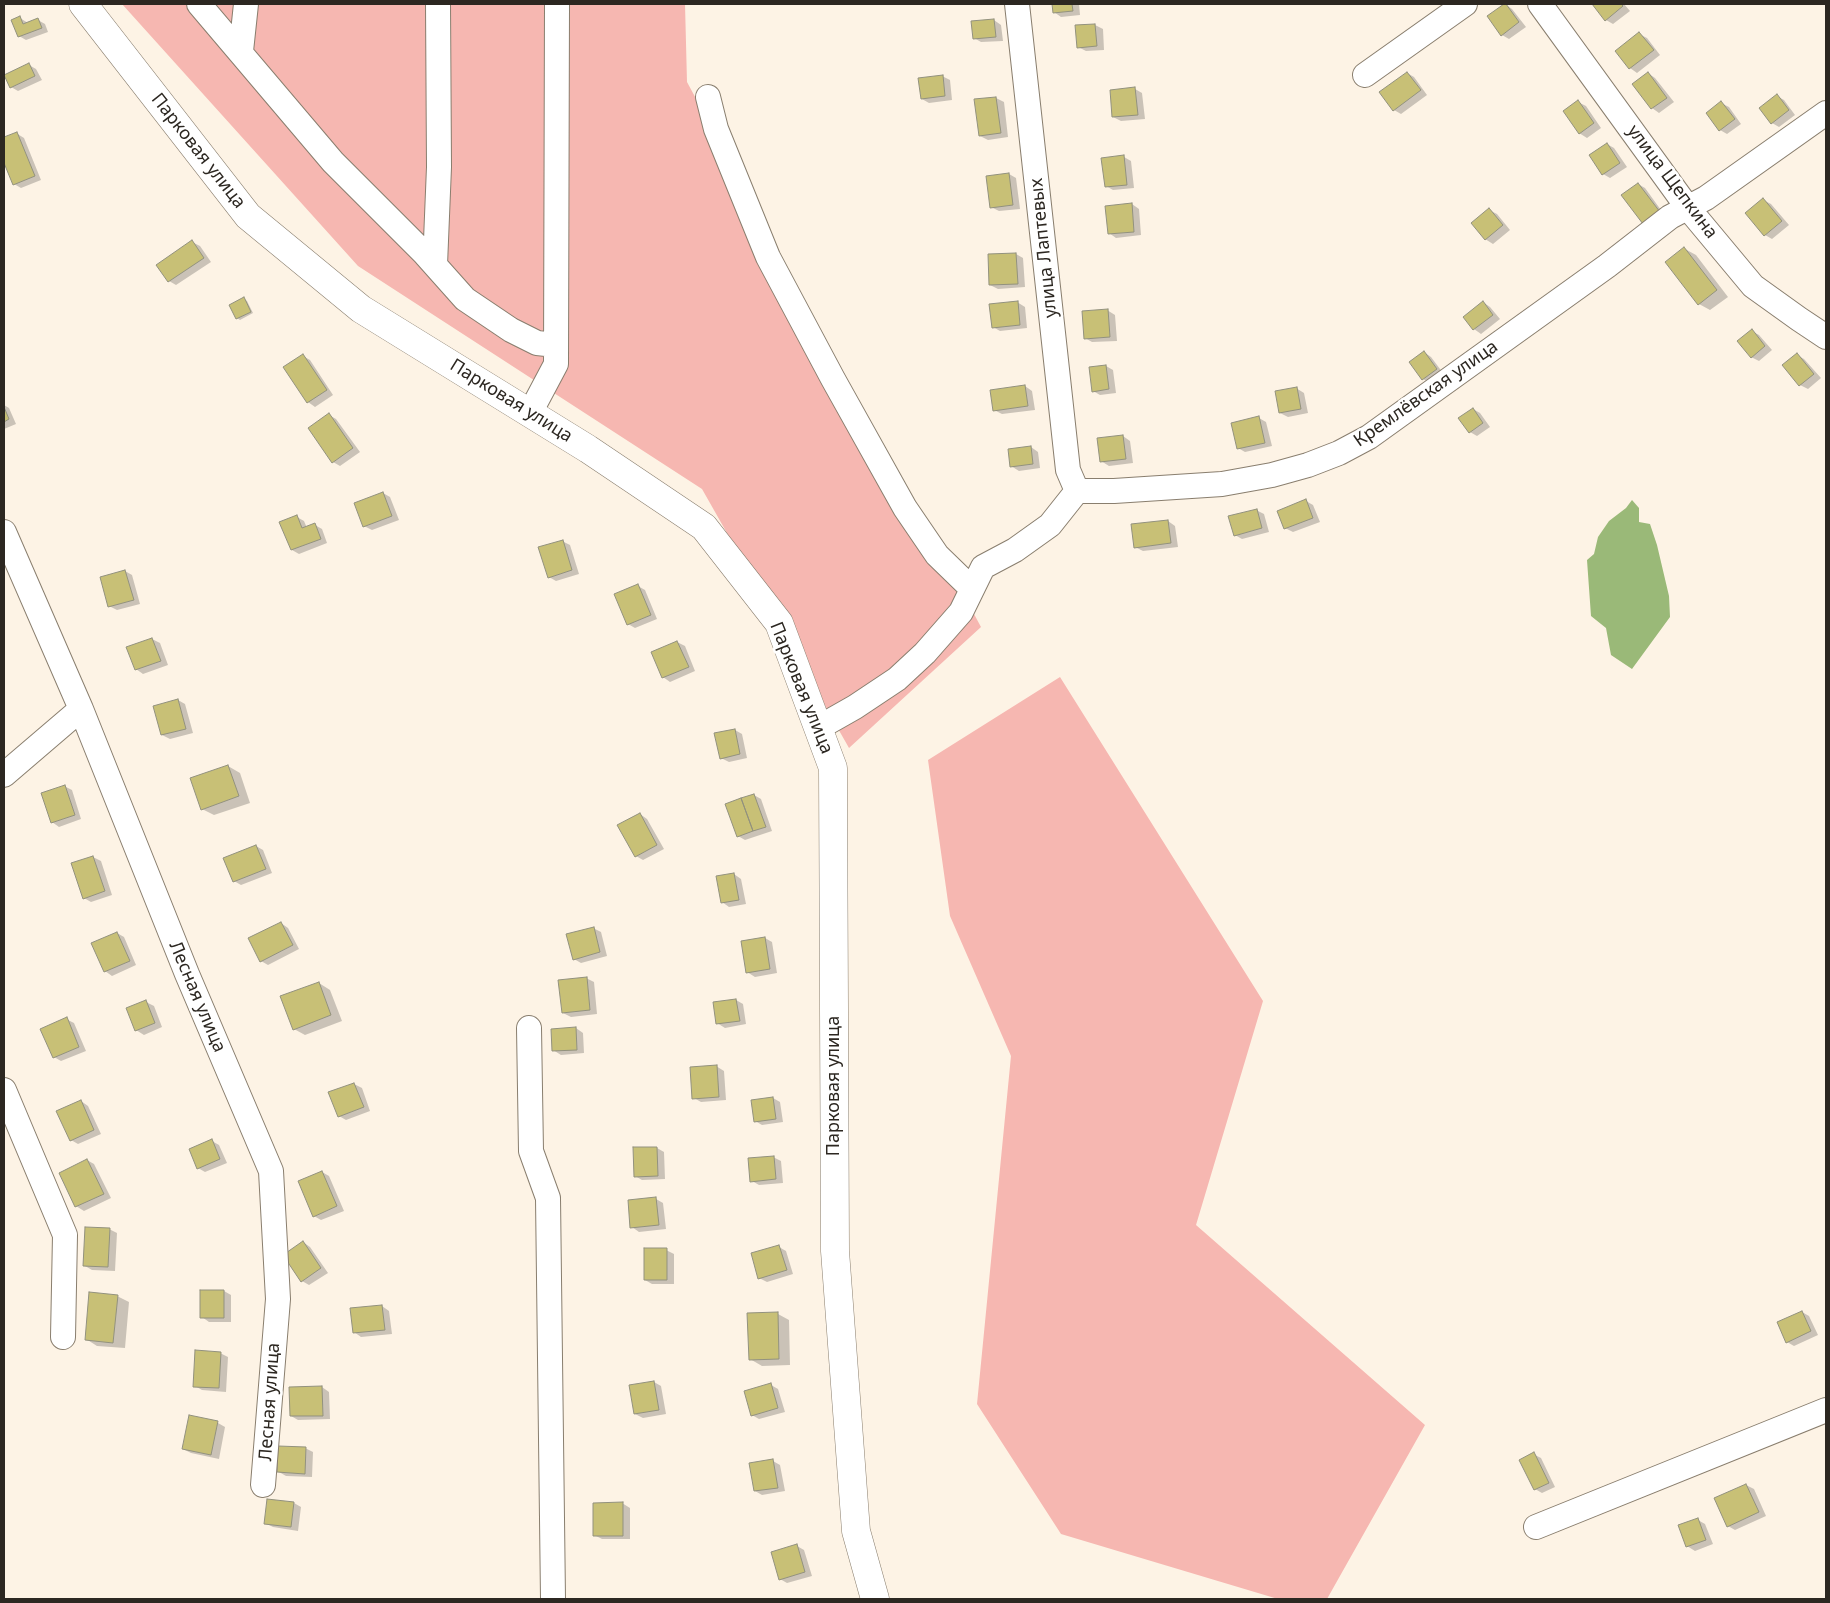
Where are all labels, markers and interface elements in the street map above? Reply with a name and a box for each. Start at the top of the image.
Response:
street label: Парковая улица [146,89,250,213]
street label: улица Щепкина [1622,121,1722,243]
street label: улица Лаптевых [1026,177,1062,319]
street label: Кремлёвская улица [1350,336,1502,452]
street label: Парковая улица [446,355,576,447]
street label: Парковая улица [765,619,837,757]
street label: Лесная улица [164,938,230,1056]
street label: Парковая улица [823,1016,845,1156]
street label: Лесная улица [255,1342,285,1462]

